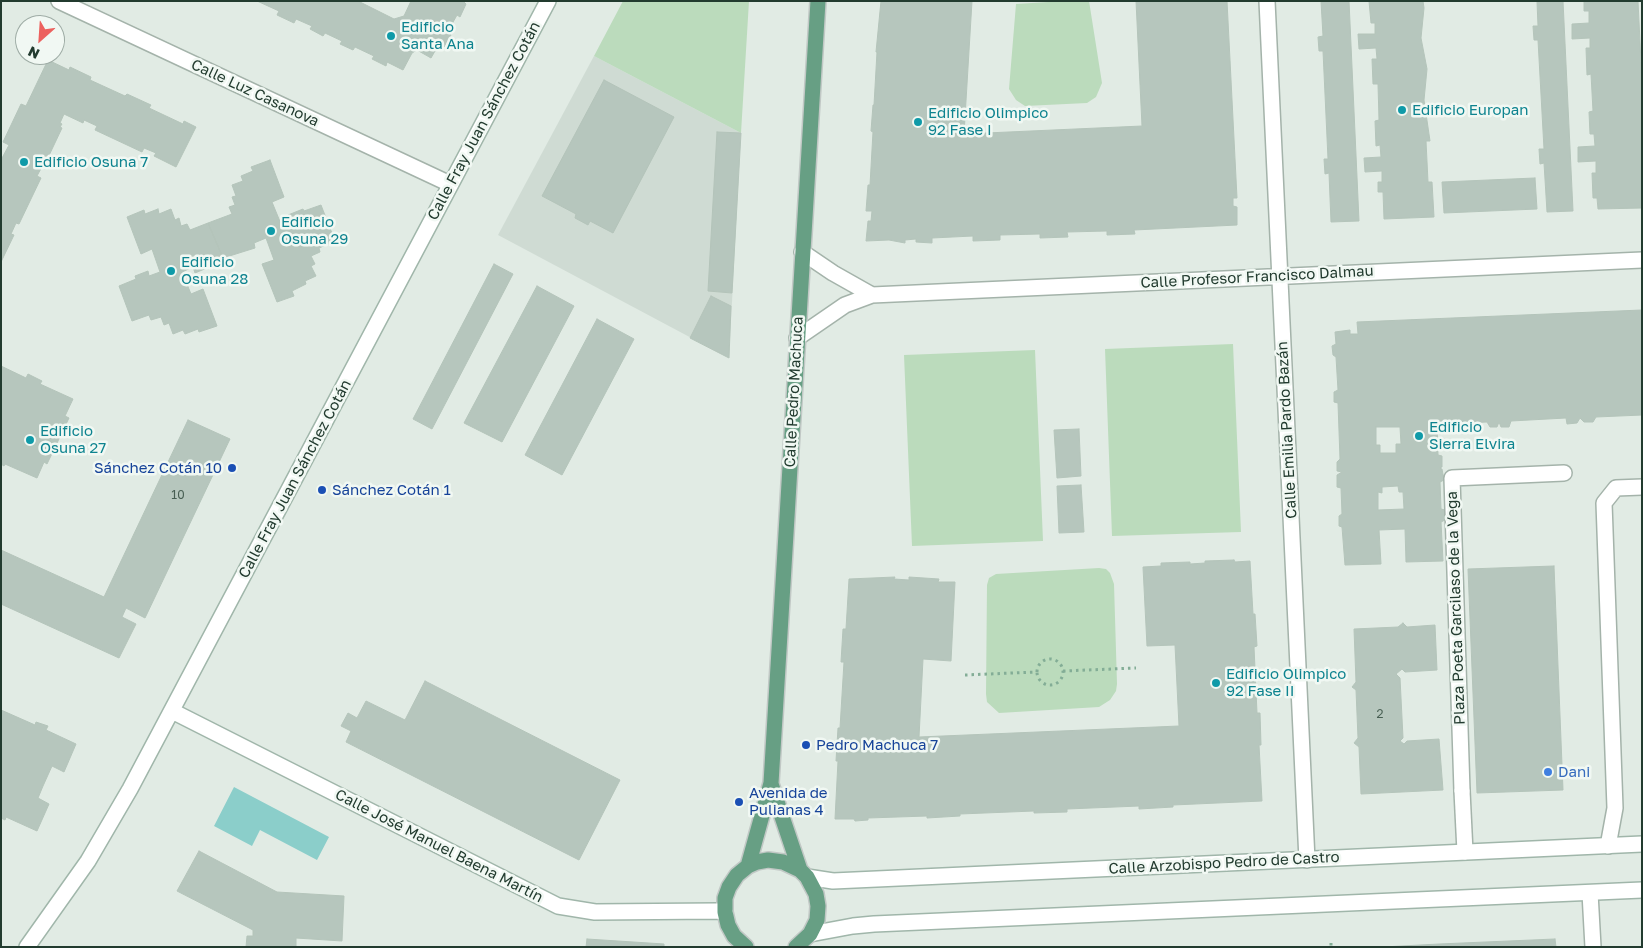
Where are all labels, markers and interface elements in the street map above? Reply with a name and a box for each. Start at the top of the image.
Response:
north arrow [15,15,65,65]
place label: Edificio Santa Ana [401,18,474,53]
street label: Calle Fray Juan Sánchez Cotán [424,19,544,223]
marker: Edificio Santa Ana [385,30,397,42]
text: N [25,43,42,63]
street label: Calle Luz Casanova [188,56,322,130]
place label: Edificio Europan [1412,101,1529,119]
place label: Edificio Olimpico 92 Fase I [928,104,1048,139]
marker: Edificio Europan [1396,104,1408,116]
marker: Edificio Olimpico 92 Fase I [912,116,924,128]
place label: Edificio Osuna 7 [34,153,148,171]
marker: Edificio Osuna 7 [18,156,30,168]
place label: Edificio Osuna 29 [281,213,348,248]
marker: Edificio Osuna 29 [265,225,277,237]
place label: Edificio Osuna 28 [181,253,248,288]
street label: Calle Profesor Francisco Dalmau [1140,262,1374,292]
marker: Edificio Osuna 28 [165,265,177,277]
street label: Calle Pedro Machuca [781,316,807,468]
street label: Calle Emilia Pardo Bazán [1273,341,1301,519]
street label: Calle Fray Juan Sánchez Cotán [235,377,355,581]
place label: Edificio Sierra Elvira [1429,418,1515,453]
place label: Edificio Osuna 27 [40,422,106,457]
marker: Edificio Sierra Elvira [1413,430,1425,442]
marker: Edificio Osuna 27 [24,434,36,446]
place label: Sánchez Cotán 10 [94,459,222,477]
marker: Sánchez Cotán 10 [226,462,238,474]
place label: Sánchez Cotán 1 [332,481,451,499]
marker: Sánchez Cotán 1 [316,484,328,496]
house number: 10 [171,488,185,502]
street label: Plaza Poeta Garcilaso de la Vega [1443,491,1469,725]
place label: Edificio Olimpico 92 Fase II [1226,665,1346,700]
marker: Edificio Olimpico 92 Fase II [1210,677,1222,689]
house number: 2 [1377,707,1383,721]
place label: Pedro Machuca 7 [816,736,938,754]
marker: Pedro Machuca 7 [800,739,812,751]
place label: Dani [1558,763,1590,781]
marker: Dani [1542,766,1554,778]
place label: Avenida de Pulianas 4 [749,784,828,819]
street label: Calle José Manuel Baena Martín [332,786,546,906]
marker: Avenida de Pulianas 4 [733,796,745,808]
street label: Calle Arzobispo Pedro de Castro [1108,848,1340,878]

